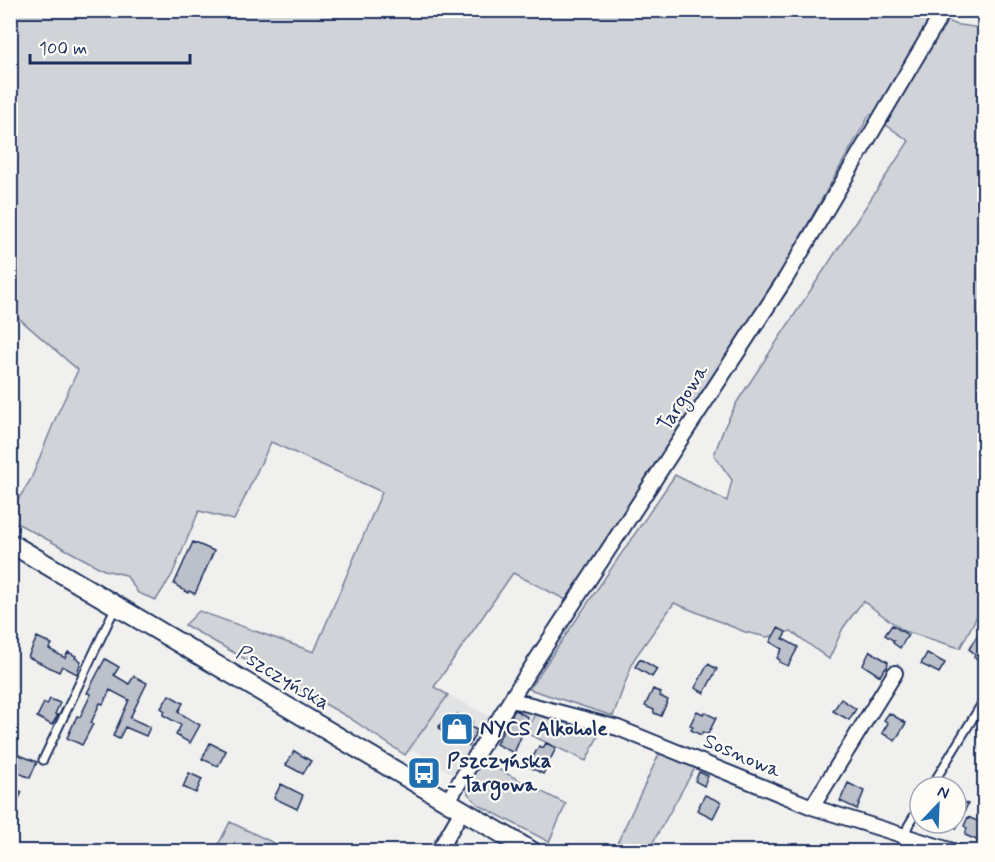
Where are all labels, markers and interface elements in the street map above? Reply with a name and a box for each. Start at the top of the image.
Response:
scale bar [30,27,190,65]
text: 100 m [39,37,87,61]
street label: Targowa [651,359,716,438]
street label: Pszczyńska [231,639,335,717]
shop icon: NYCS Alkohole [439,711,475,747]
place label: NYCS Alkohole [480,715,608,743]
street label: Sosnowa [699,727,786,785]
place label: Pszczyńska - Targowa [447,747,552,801]
bus stop icon: Pszczyńska - Targowa [406,755,442,791]
north arrow [908,775,968,835]
text: N [934,781,952,804]

